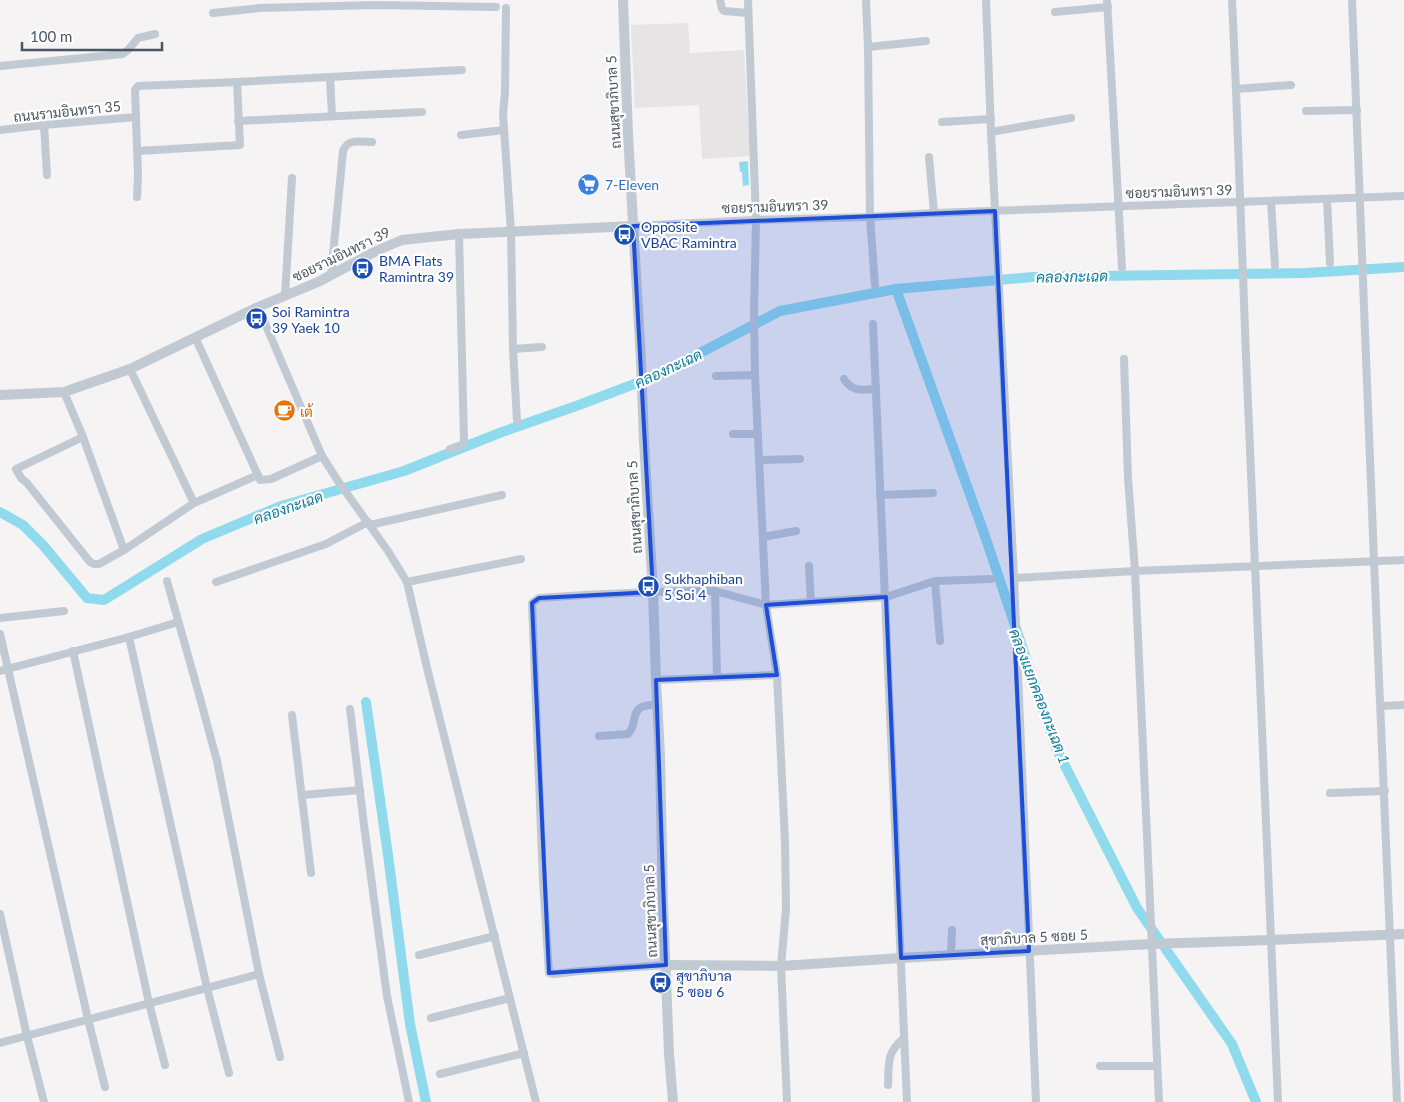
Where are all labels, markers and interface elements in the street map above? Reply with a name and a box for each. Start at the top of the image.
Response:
scale bar [22,20,162,52]
text: 100 m [30,27,72,45]
street label: ถนนสุขาภิบาล 5 [602,55,626,149]
street label: ถนนรามอินทรา 35 [12,97,122,125]
supermarket icon: 7-Eleven [577,172,601,196]
place label: 7-Eleven [605,176,659,193]
street label: ซอยรามอินทรา 39 [1125,181,1233,201]
street label: ซอยรามอินทรา 39 [721,196,829,216]
place label: Opposite VBAC Ramintra [641,218,737,251]
bus stop icon: Opposite VBAC Ramintra [613,222,637,246]
street label: ซอยรามอินทรา 39 [289,223,393,285]
place label: BMA Flats Ramintra 39 [379,252,454,285]
bus stop icon: BMA Flats Ramintra 39 [351,256,375,280]
water label: คลองกะเฉด [1036,266,1108,286]
place label: Soi Ramintra 39 Yaek 10 [272,303,350,336]
bus stop icon: Soi Ramintra 39 Yaek 10 [244,307,268,331]
water label: คลองกะเฉด [632,345,705,391]
cafe icon: เต้ [272,399,296,423]
place label: เต้ [300,403,314,420]
street label: ถนนสุขาภิบาล 5 [623,460,647,554]
water label: คลองกะเฉด [251,487,325,527]
place label: Sukhaphiban 5 Soi 4 [664,570,743,603]
bus stop icon: Sukhaphiban 5 Soi 4 [636,574,660,598]
water label: คลองแยกคลองกะเฉด 1 [1006,626,1074,766]
street label: ถนนสุขาภิบาล 5 [640,864,662,958]
street label: สุขาภิบาล 5 ซอย 5 [980,926,1088,950]
place label: สุขาภิบาล 5 ซอย 6 [676,967,732,1000]
bus stop icon: สุขาภิบาล 5 ซอย 6 [648,971,672,995]

